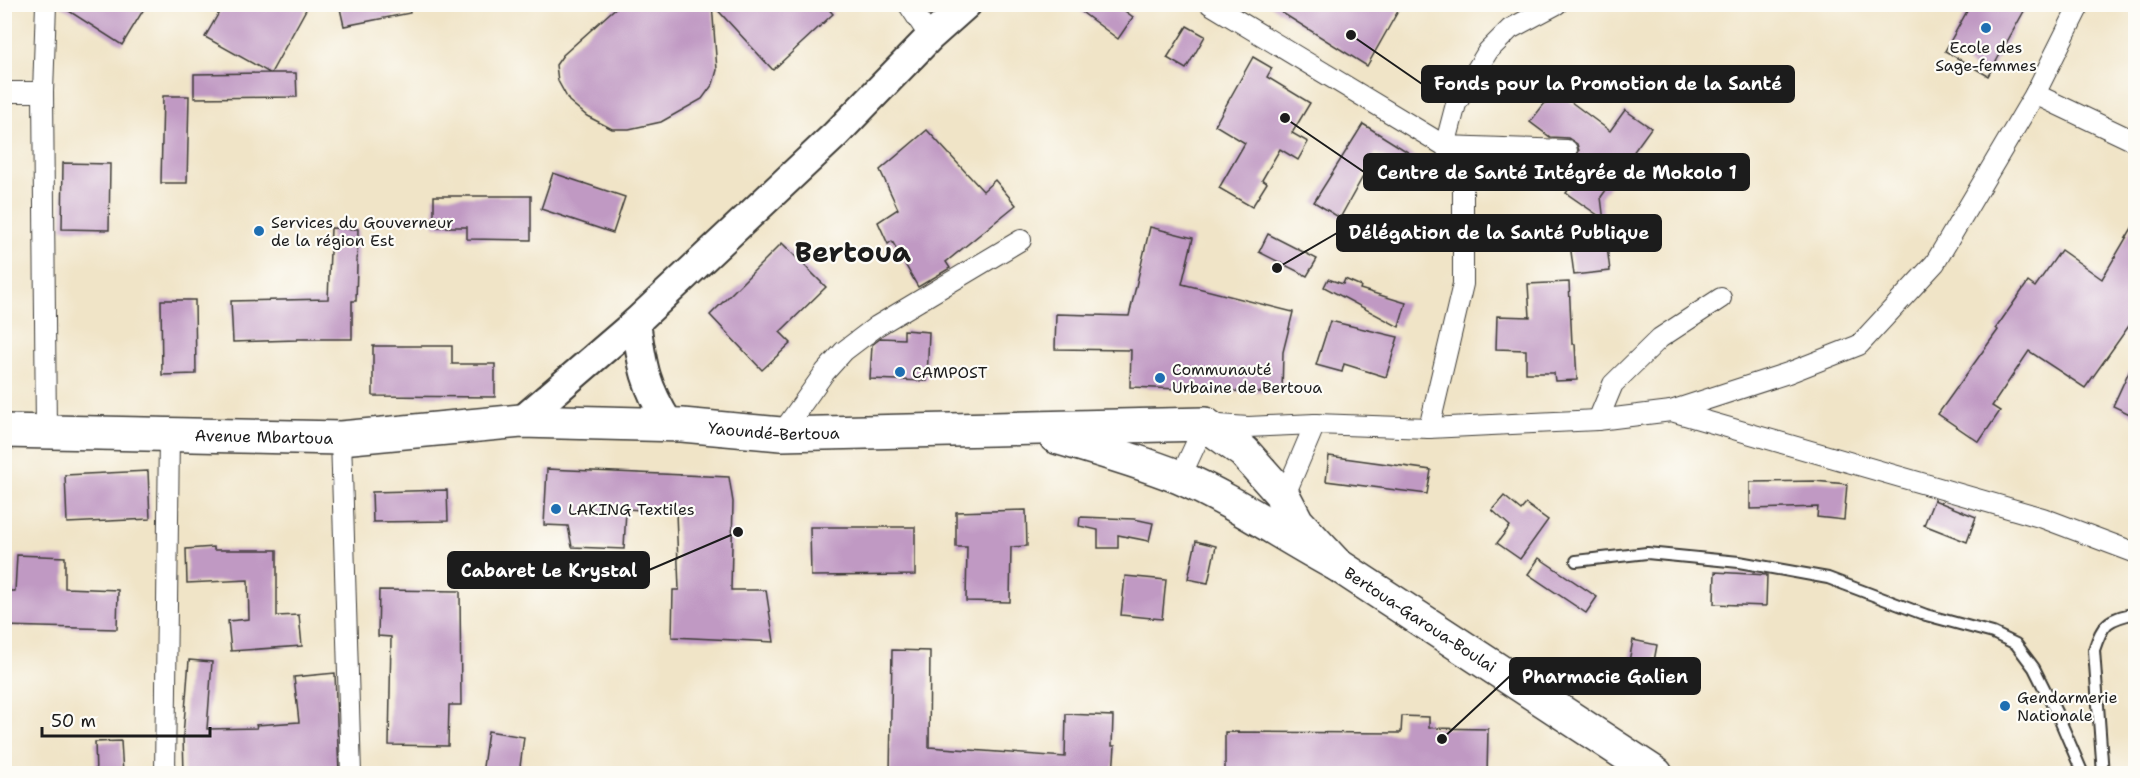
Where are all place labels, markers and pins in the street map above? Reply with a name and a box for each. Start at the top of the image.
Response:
marker: Ecole des Sage-femmes [1979,21,1993,35]
place label: Ecole des Sage-femmes [1935,37,2037,76]
callout: Fonds pour la Promotion de la Santé [1422,66,1794,102]
callout: Centre de Santé Intégrée de Mokolo 1 [1364,154,1749,190]
place label: Services du Gouverneur de la région Est [271,212,454,251]
callout: Délégation de la Santé Publique [1337,215,1661,251]
marker: Services du Gouverneur de la région Est [252,224,266,238]
place label: Communauté Urbaine de Bertoua [1172,359,1322,398]
place label: CAMPOST [912,362,988,383]
marker: CAMPOST [893,365,907,379]
marker: Communauté Urbaine de Bertoua [1153,371,1167,385]
place label: LAKING Textiles [568,499,695,520]
marker: LAKING Textiles [549,502,563,516]
callout: Cabaret Le Krystal [448,552,649,588]
callout: Pharmacie Galien [1510,658,1700,694]
place label: Gendarmerie Nationale [2017,687,2117,726]
marker: Gendarmerie Nationale [1998,699,2012,713]

